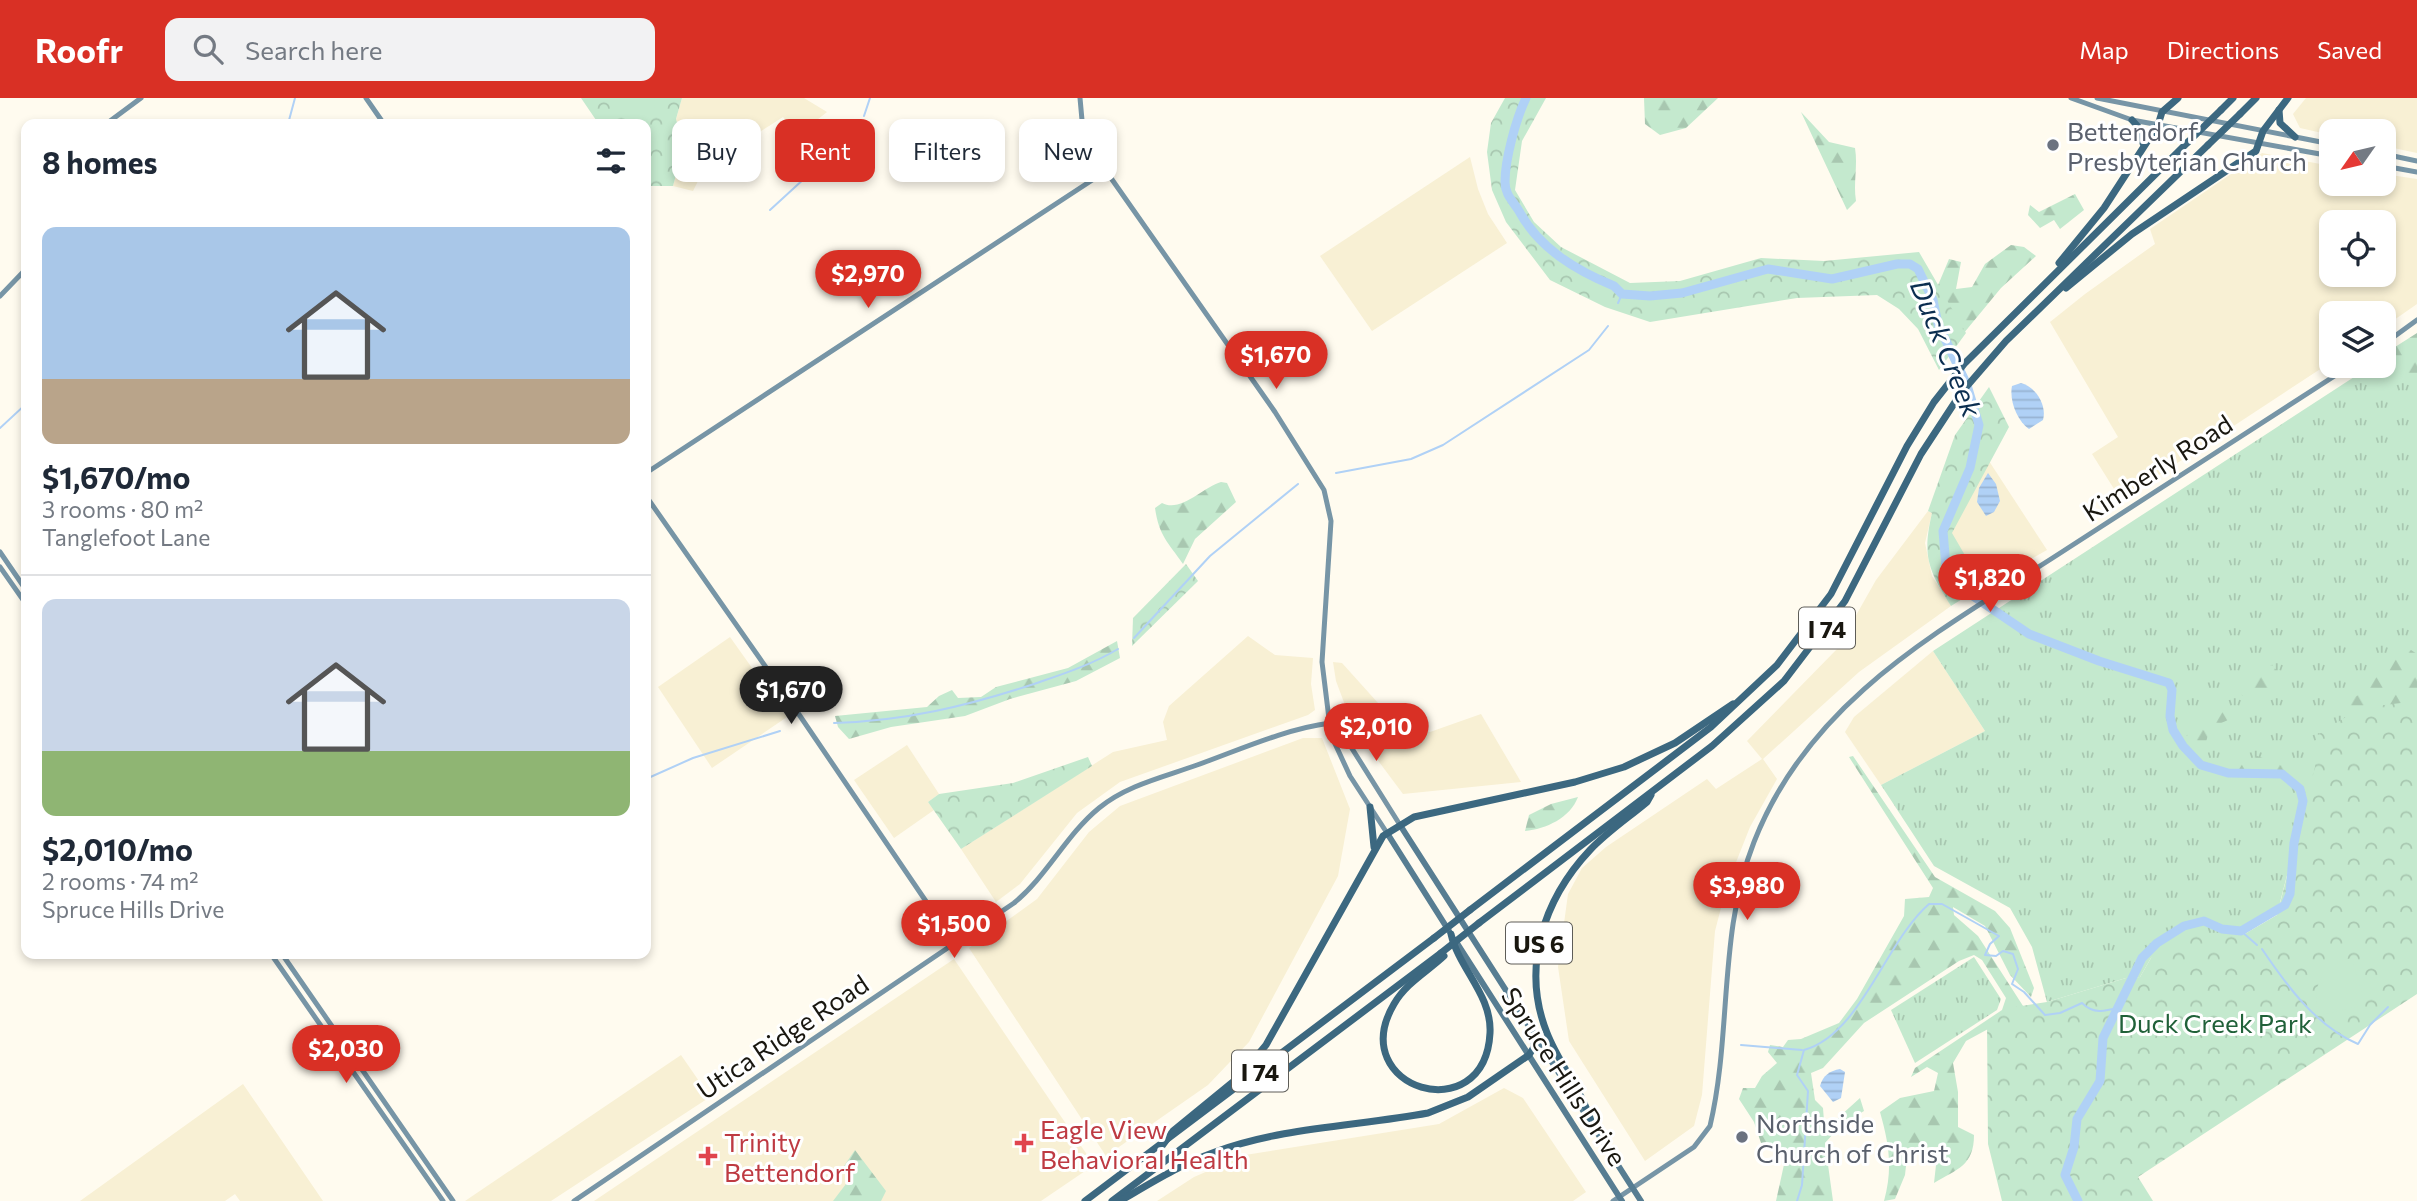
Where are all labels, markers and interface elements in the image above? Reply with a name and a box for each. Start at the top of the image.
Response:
search box [165,18,655,81]
text: Roofr [35,29,123,70]
icon: search [189,30,227,68]
text: Search here [245,34,383,65]
text: Map [2079,35,2129,64]
text: Directions [2167,35,2279,64]
text: Saved [2317,35,2382,64]
place label: Bettendorf Presbyterian Church [2067,115,2307,176]
chip: Buy [672,119,761,182]
chip: Rent [775,119,875,182]
chip: Filters [889,119,1005,182]
chip: New [1019,119,1117,182]
north arrow [2319,119,2396,196]
map controls [2319,119,2396,378]
marker: Bettendorf Presbyterian Church [2045,137,2061,153]
icon: filters [592,142,630,180]
text: 8 homes [42,143,158,180]
button: locate [2319,210,2396,287]
pin: $2,970 [811,250,925,310]
text: $2,970 [831,259,905,287]
icon: home [273,272,399,398]
water label: Duck Creek [1904,274,1990,422]
button: layers [2319,301,2396,378]
pin: $1,670 [1219,331,1333,391]
text: $1,670 [1241,340,1311,368]
street label: Kimberly Road [2076,407,2238,527]
text: $1,670/mo [42,458,190,495]
text: 3 rooms · 80 m² [42,495,203,523]
text: Tanglefoot Lane [42,523,210,551]
pin: $1,820 [1933,554,2047,614]
text: $1,820 [1954,563,2026,591]
road number: I 74 [1799,607,1855,648]
icon: home [273,644,399,770]
pin: $1,670 [734,666,848,726]
text: $1,670 [756,675,826,703]
pin: $2,010 [1319,704,1433,763]
text: $2,010 [1340,712,1412,740]
text: $2,010/mo [42,830,193,867]
pin: $3,980 [1690,862,1804,922]
text: 2 rooms · 74 m² [42,867,198,895]
text: $3,980 [1709,871,1785,899]
text: Spruce Hills Drive [42,895,224,923]
pin: $1,500 [897,900,1011,960]
text: $1,500 [917,909,991,937]
road number: US 6 [1506,922,1572,964]
street label: Utica Ridge Road [690,967,874,1105]
street label: Spruce Hills Drive [1496,981,1634,1171]
park label: Duck Creek Park [2118,1007,2312,1038]
pin: $2,030 [289,1026,403,1085]
text: $2,030 [308,1034,384,1062]
road number: I 74 [1232,1051,1288,1091]
place label: Northside Church of Christ [1756,1107,1949,1168]
place label: Eagle View Behavioral Health [1040,1113,1249,1174]
place label: Trinity Bettendorf [724,1126,856,1187]
marker: Northside Church of Christ [1734,1129,1750,1145]
marker: Eagle View Behavioral Health [1014,1133,1034,1153]
marker: Trinity Bettendorf [698,1146,718,1166]

